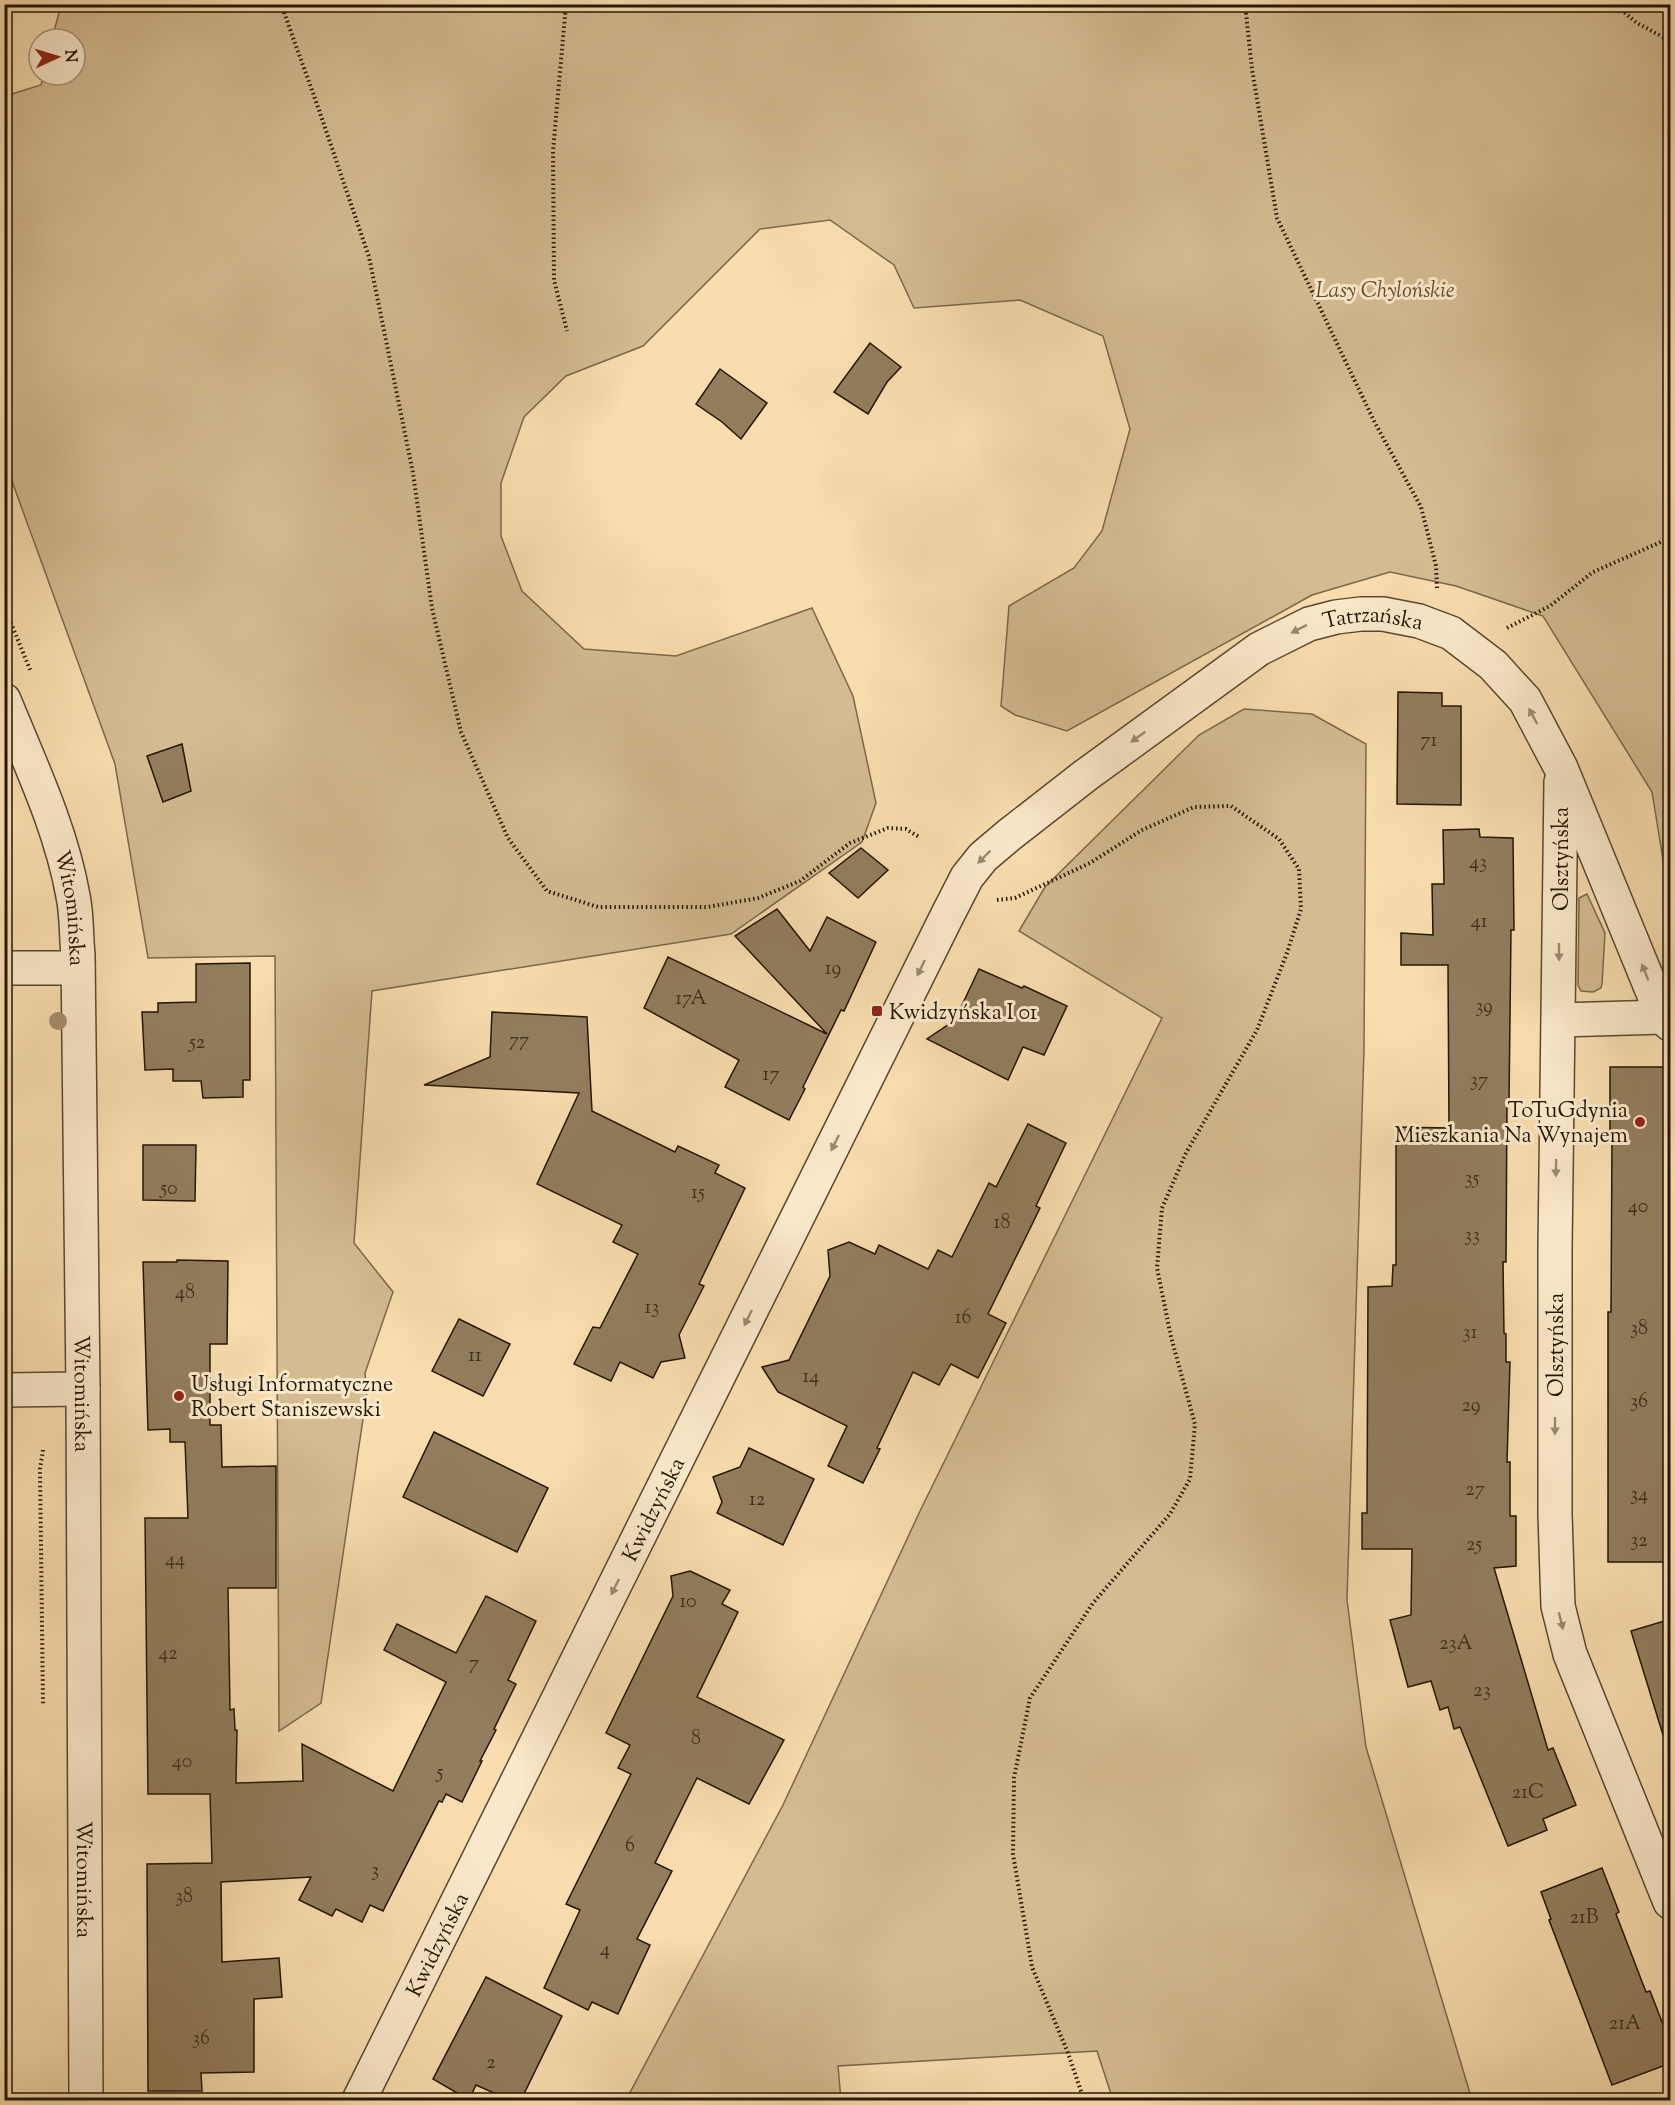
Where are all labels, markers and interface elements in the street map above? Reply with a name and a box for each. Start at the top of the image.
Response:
north arrow [27,27,87,87]
text: N [58,49,81,64]
park label: Lasy Chylońskie [1315,276,1455,308]
street label: Tatrzańska [1319,601,1425,640]
one-way arrow [1291,624,1308,633]
one-way arrow [1528,708,1538,725]
house number: 71 [1421,727,1438,756]
one-way arrow [1130,731,1146,743]
street label: Olsztyńska [1547,807,1579,911]
street label: Witomińska [44,847,91,966]
house number: 43 [1469,849,1487,878]
one-way arrow [977,850,992,864]
house number: 41 [1471,908,1488,937]
one-way arrow [1554,943,1564,962]
house number: 19 [825,955,841,984]
one-way arrow [916,960,925,977]
one-way arrow [1640,963,1649,981]
house number: 17A [675,985,707,1014]
house number: 39 [1475,993,1493,1022]
place label: Kwidzyńska I 01 [889,998,1038,1030]
marker: Kwidzyńska I 01 [870,1004,884,1018]
house number: 77 [509,1027,529,1056]
house number: 52 [188,1029,205,1058]
house number: 17 [763,1061,779,1090]
house number: 37 [1470,1067,1488,1096]
place label: ToTuGdynia Mieszkania Na Wynajem [1394,1096,1628,1153]
marker: ToTuGdynia Mieszkania Na Wynajem [1633,1115,1647,1129]
one-way arrow [830,1135,840,1152]
one-way arrow [1551,1159,1561,1178]
house number: 35 [1465,1165,1480,1194]
house number: 50 [159,1175,178,1204]
house number: 15 [691,1179,705,1208]
house number: 40 [1628,1193,1648,1222]
house number: 18 [994,1209,1010,1238]
house number: 33 [1464,1222,1480,1251]
house number: 48 [175,1279,195,1308]
street label: Olsztyńska [1542,1293,1574,1397]
house number: 13 [645,1294,659,1323]
house number: 16 [955,1304,971,1333]
one-way arrow [744,1309,754,1327]
house number: 38 [1630,1315,1648,1344]
house number: 31 [1463,1319,1478,1348]
street label: Witomińska [63,1335,96,1452]
house number: 11 [468,1342,482,1371]
house number: 14 [803,1363,819,1392]
place label: Usługi Informatyczne Robert Staniszewski [191,1370,393,1427]
house number: 36 [1630,1388,1648,1417]
marker: Usługi Informatyczne Robert Staniszewski [172,1389,186,1403]
house number: 29 [1461,1392,1481,1421]
one-way arrow [1550,1417,1560,1436]
street label: Kwidzyńska [616,1453,695,1568]
house number: 27 [1465,1476,1485,1505]
house number: 34 [1630,1481,1648,1510]
house number: 12 [749,1486,765,1515]
house number: 32 [1630,1527,1648,1556]
house number: 25 [1466,1531,1482,1560]
house number: 44 [165,1546,185,1575]
one-way arrow [610,1578,619,1595]
house number: 10 [679,1588,697,1617]
one-way arrow [1557,1612,1567,1630]
house number: 23A [1439,1630,1473,1659]
house number: 42 [158,1640,178,1669]
house number: 7 [469,1650,479,1679]
house number: 23 [1473,1677,1491,1706]
house number: 8 [691,1725,701,1754]
house number: 40 [172,1748,192,1777]
house number: 5 [436,1759,444,1788]
house number: 21C [1512,1779,1544,1808]
street label: Witomińska [66,1821,98,1938]
house number: 6 [625,1832,635,1861]
house number: 3 [371,1857,379,1886]
house number: 38 [175,1883,193,1912]
street label: Kwidzyńska [400,1888,479,2003]
house number: 21B [1570,1904,1599,1933]
house number: 4 [600,1936,610,1965]
house number: 21A [1609,2010,1641,2039]
house number: 36 [192,2025,210,2054]
house number: 2 [486,2049,496,2078]

